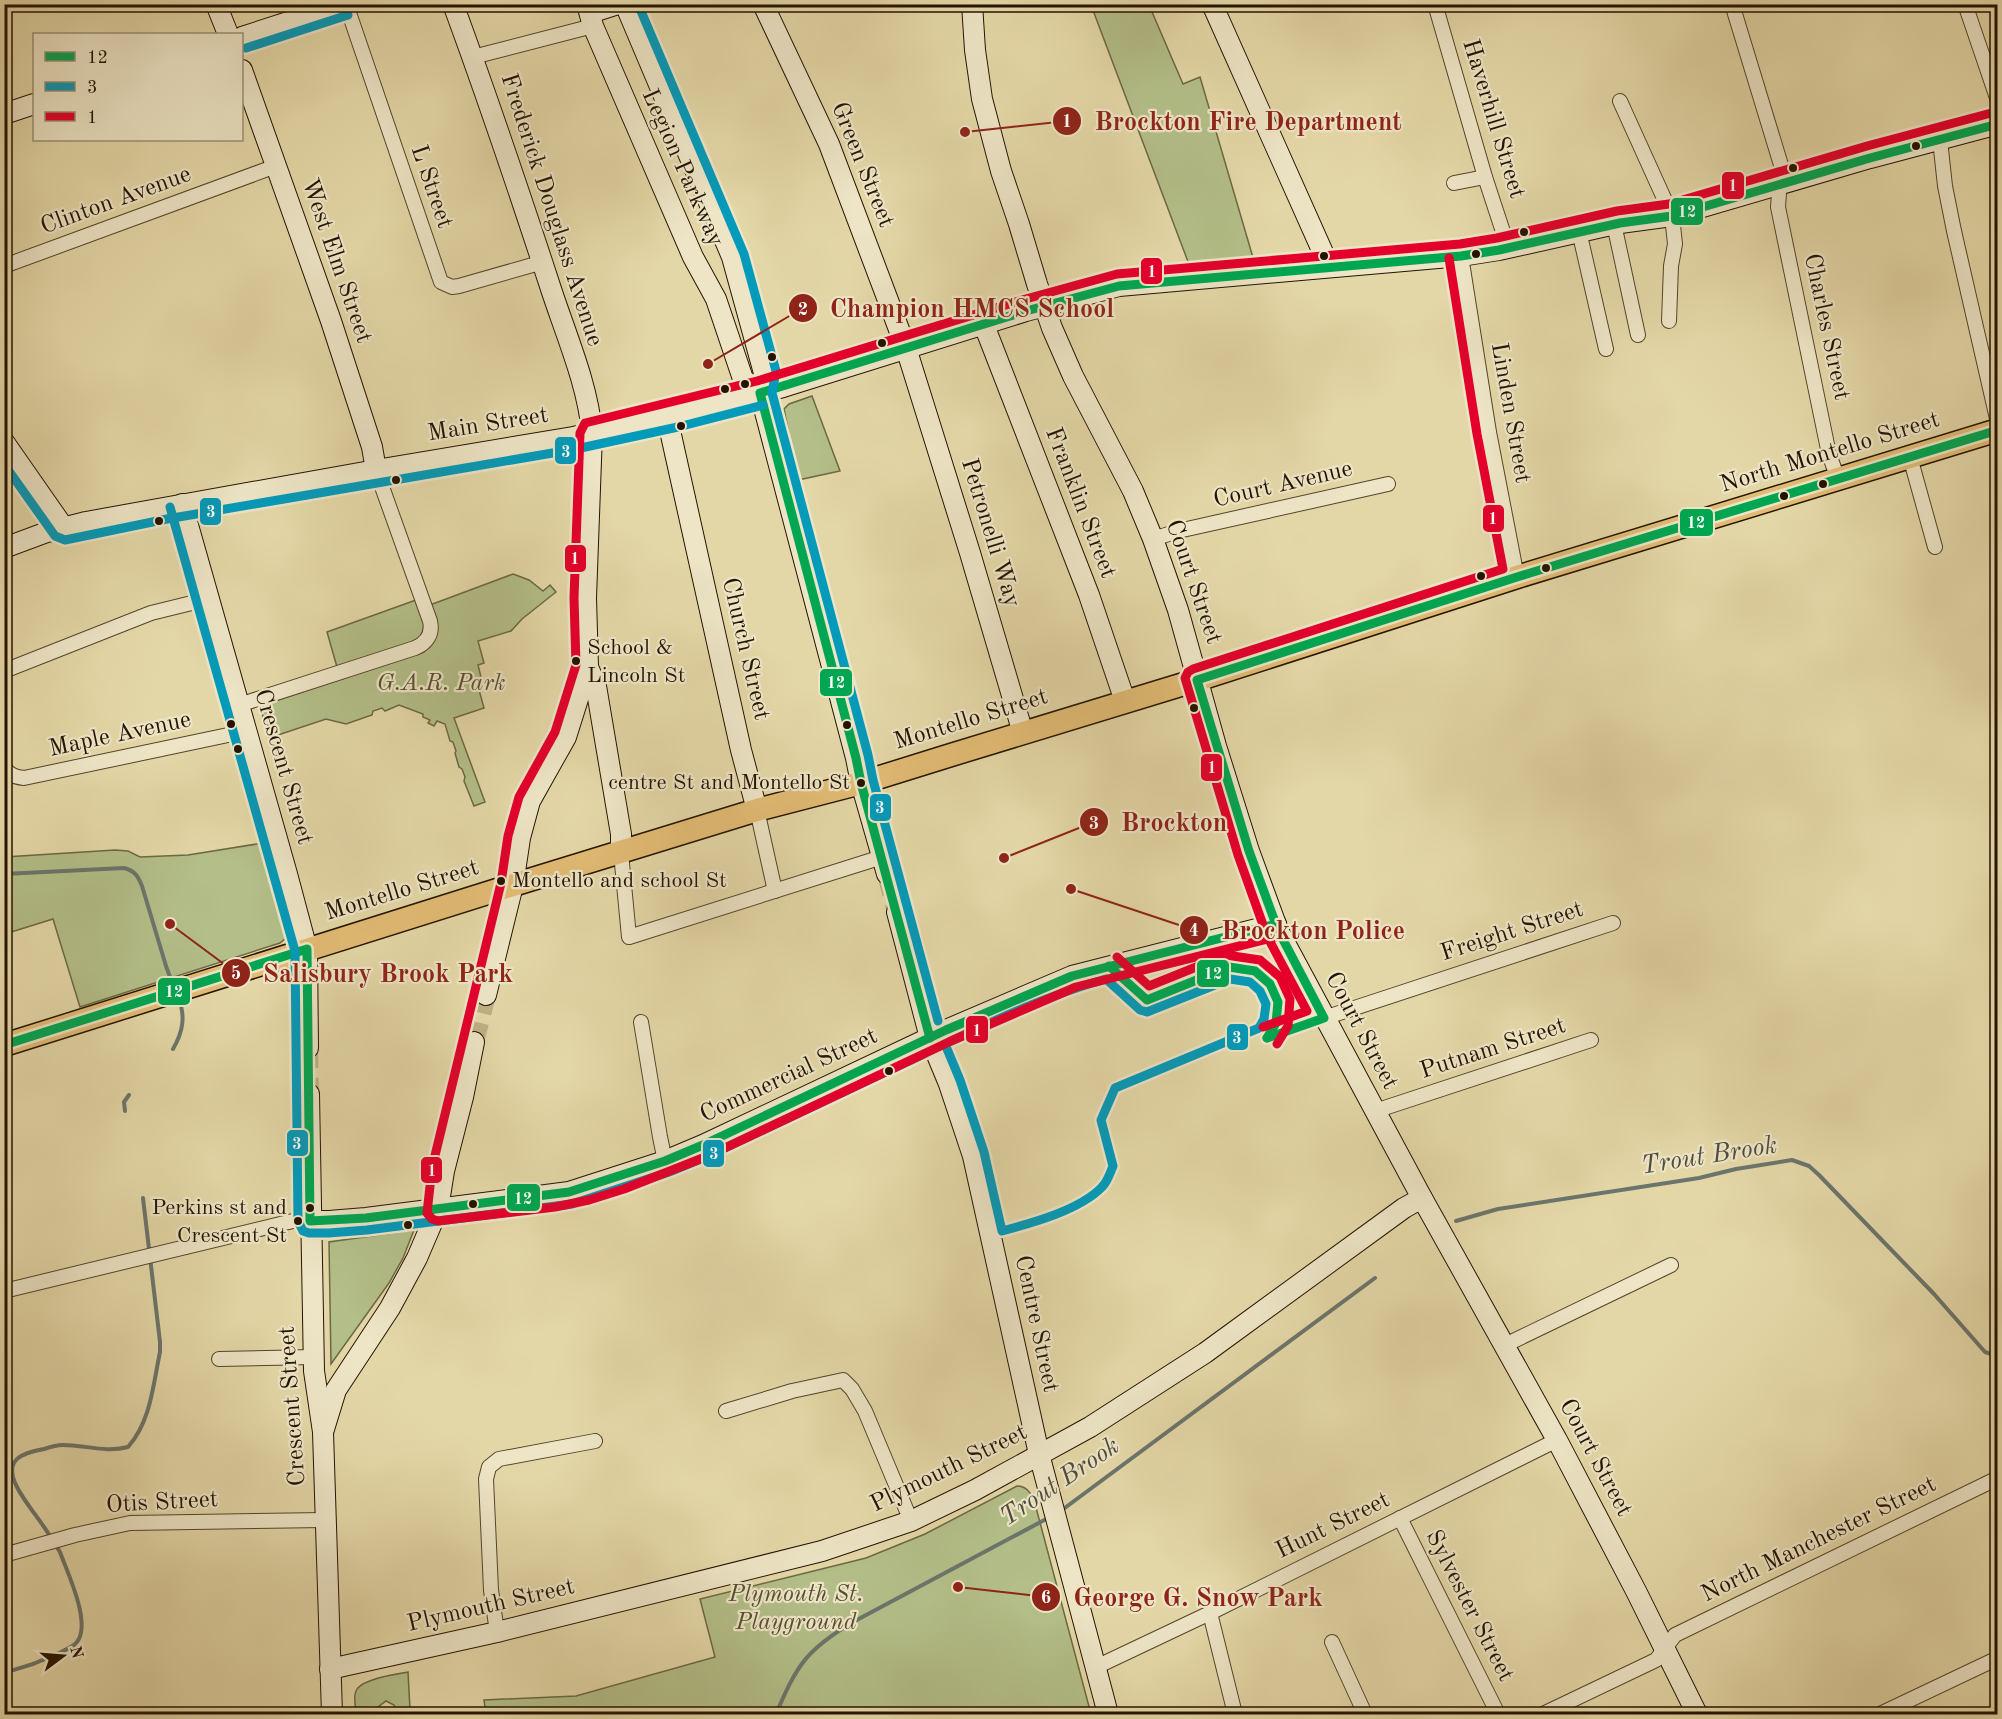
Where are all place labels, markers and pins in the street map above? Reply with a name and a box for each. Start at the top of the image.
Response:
callout: Brockton Fire Department [1052,99,1414,143]
unlabelled marker [1910,140,1922,152]
unlabelled marker [1787,162,1799,174]
unlabelled marker [1518,226,1530,238]
unlabelled marker [1470,248,1482,260]
unlabelled marker [1318,250,1330,262]
callout: Champion HMCS School [788,286,1126,330]
unlabelled marker [876,337,888,349]
unlabelled marker [766,351,778,363]
unlabelled marker [739,378,751,390]
unlabelled marker [719,383,731,395]
unlabelled marker [675,420,687,432]
unlabelled marker [390,474,402,486]
unlabelled marker [1817,478,1829,490]
unlabelled marker [1778,490,1790,502]
unlabelled marker [153,515,165,527]
unlabelled marker [1540,562,1552,574]
unlabelled marker [1475,570,1487,582]
place label: School & Lincoln St [587,637,685,687]
marker: School & Lincoln St [570,655,582,667]
unlabelled marker [1188,702,1200,714]
unlabelled marker [225,718,237,730]
unlabelled marker [841,719,853,731]
unlabelled marker [232,743,244,755]
place label: centre St and Montello St [608,772,850,794]
marker: centre St and Montello St [855,777,867,789]
callout: Brockton [1079,800,1239,844]
place label: Montello and school St [512,870,727,892]
marker: Montello and school St [495,875,507,887]
callout: Brockton Police [1179,908,1417,952]
callout: Salisbury Brook Park [221,951,525,995]
unlabelled marker [883,1065,895,1077]
place label: Perkins st and Crescent St [151,1197,287,1247]
unlabelled marker [467,1198,479,1210]
unlabelled marker [304,1202,316,1214]
marker: Perkins st and Crescent St [292,1215,304,1227]
unlabelled marker [402,1219,414,1231]
callout: George G. Snow Park [1031,1575,1334,1619]

